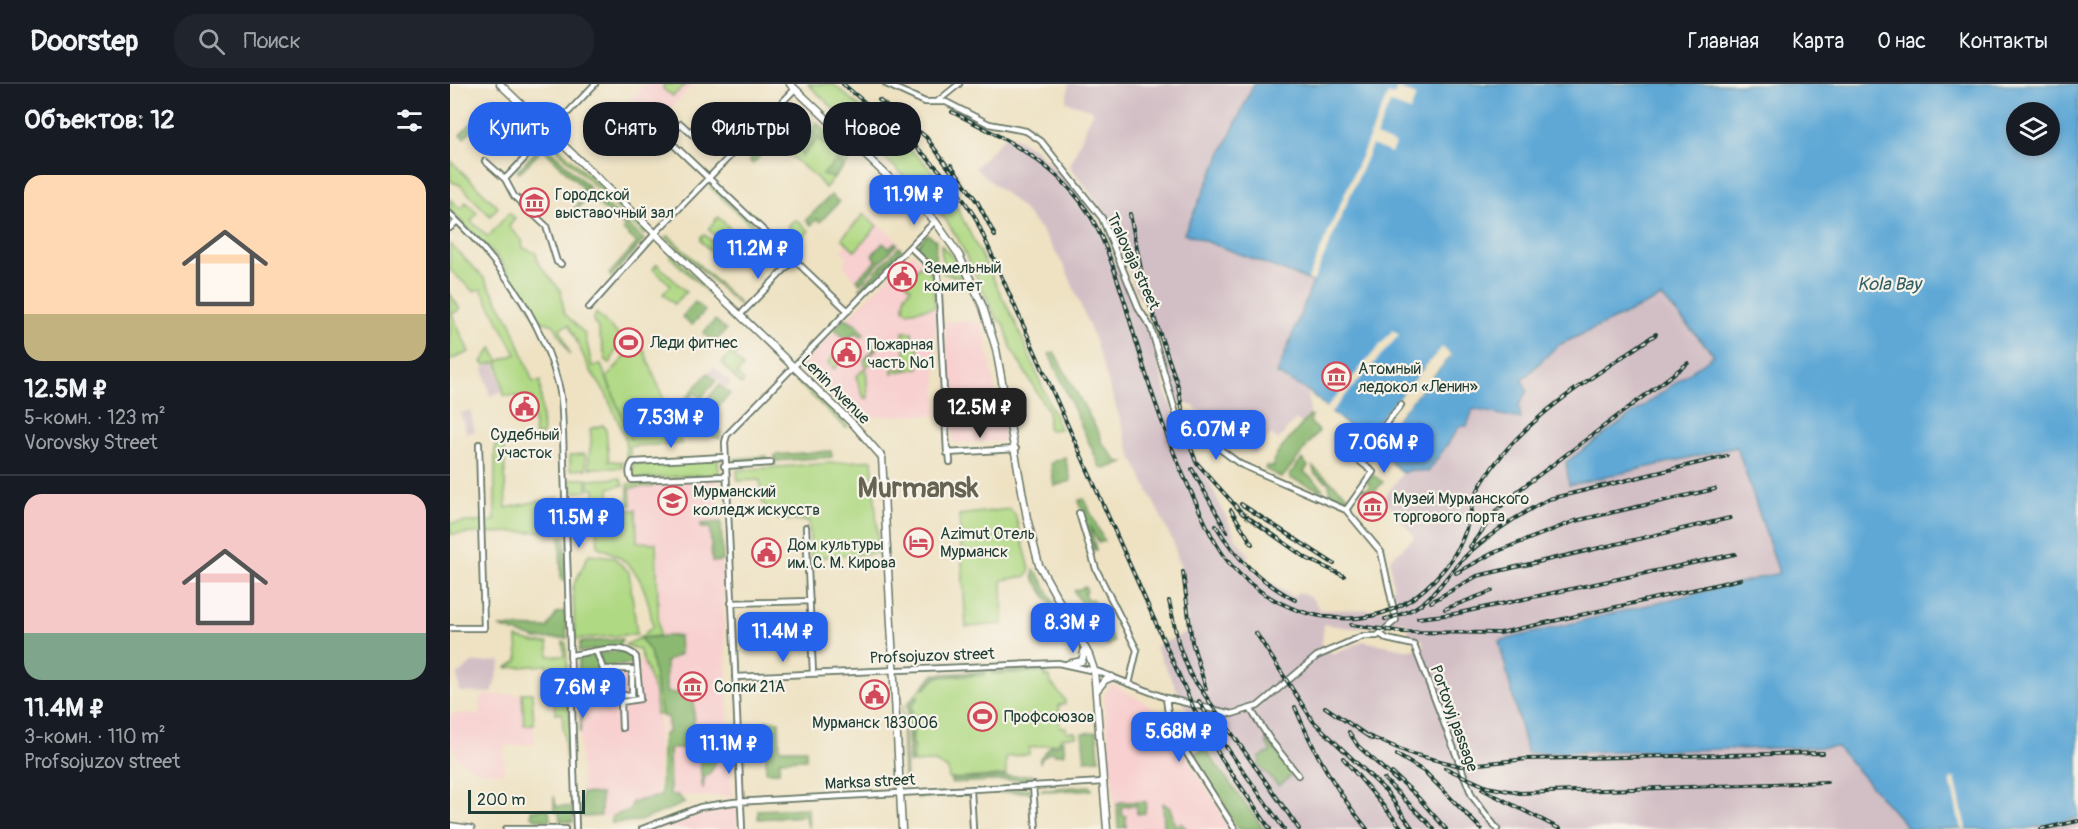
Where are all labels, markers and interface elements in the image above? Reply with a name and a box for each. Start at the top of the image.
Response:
search box [174,14,594,68]
text: Doorstep [30,24,138,59]
icon: search [195,25,228,58]
text: Поиск [243,27,301,55]
text: Главная [1688,28,1759,55]
text: Карта [1792,28,1844,55]
text: О нас [1877,28,1926,55]
text: Контакты [1959,28,2048,55]
chip: Купить [468,102,571,156]
chip: Снять [583,102,679,156]
chip: Фильтры [691,102,811,156]
chip: Новое [823,102,921,156]
map controls [2006,102,2060,156]
button: layers [2006,102,2060,156]
text: Объектов: 12 [24,104,175,136]
icon: filters [393,104,426,137]
pin: 11.9M ₽ [859,175,969,226]
text: 11.9M ₽ [883,182,945,207]
place label: Городской выставочный зал [555,185,674,223]
museum icon: Городской выставочный зал [518,187,550,219]
street label: Tralovaja street [1102,210,1164,313]
icon: home [171,214,279,322]
pin: 11.2M ₽ [703,229,813,280]
text: 11.2M ₽ [727,236,789,261]
place label: Земельный комитет [924,258,1002,296]
public building icon: Земельный комитет [887,260,919,292]
water label: Kola Bay [1857,273,1923,296]
sports icon: Леди фитнес [613,326,645,358]
place label: Леди фитнес [649,333,738,353]
place label: Пожарная часть №1 [867,335,935,373]
public building icon: Пожарная часть №1 [830,337,862,369]
street label: Lenin Avenue [796,351,874,429]
place label: Атомный ледокол «Ленин» [1358,359,1478,397]
museum icon: Атомный ледокол «Ленин» [1321,361,1353,393]
text: 12.5M ₽ [24,373,108,405]
pin: 12.5M ₽ [925,388,1035,439]
public building icon: Судебный участок [509,390,541,422]
text: 12.5M ₽ [948,395,1012,420]
pin: 7.53M ₽ [616,398,726,449]
text: 5-комн. · 123 m² [24,405,166,430]
text: 7.53M ₽ [637,405,705,430]
pin: 6.07M ₽ [1161,410,1271,461]
text: 6.07M ₽ [1181,417,1252,442]
pin: 7.06M ₽ [1329,423,1439,474]
place label: Судебный участок [490,425,560,463]
text: Vorovsky Street [24,430,158,455]
text: 7.06M ₽ [1349,430,1420,455]
district label: Murmansk [858,471,979,506]
place label: Мурманский колледж искусств [693,482,820,520]
school or university icon: Мурманский колледж искусств [656,484,688,516]
place label: Музей Мурманского торгового порта [1393,489,1529,527]
museum icon: Музей Мурманского торгового порта [1356,491,1388,523]
pin: 11.5M ₽ [524,498,634,549]
text: 11.5M ₽ [548,505,610,530]
place label: Azimut Отель Мурманск [940,524,1035,562]
hotel icon: Azimut Отель Мурманск [903,526,935,558]
icon: home [171,533,279,641]
place label: Дом культуры им. С. М. Кирова [787,535,896,573]
public building icon: Дом культуры им. С. М. Кирова [751,537,783,569]
pin: 8.3M ₽ [1024,603,1122,654]
text: 8.3M ₽ [1045,610,1101,635]
pin: 11.4M ₽ [728,612,838,663]
text: 11.4M ₽ [752,619,814,644]
street label: Profsojuzov street [869,644,995,668]
street label: Portovyj passage [1426,662,1483,774]
pin: 7.6M ₽ [534,668,632,719]
museum icon: Сопки 21А [677,670,709,702]
text: 7.6M ₽ [554,675,612,700]
place label: Сопки 21А [714,677,785,697]
public building icon: Мурманск 183006 [859,678,891,710]
text: 11.4M ₽ [24,692,105,724]
sports icon: Профсоюзов [967,700,999,732]
place label: Профсоюзов [1004,707,1094,727]
pin: 5.68M ₽ [1124,712,1234,763]
place label: Мурманск 183006 [812,713,938,733]
text: 5.68M ₽ [1145,719,1213,744]
text: 3-комн. · 110 m² [24,724,166,749]
pin: 11.1M ₽ [674,724,784,775]
text: 11.1M ₽ [700,731,758,756]
text: Profsojuzov street [24,749,180,774]
street label: Marksa street [824,770,916,794]
scale bar [468,787,585,814]
text: 200 m [477,790,525,810]

